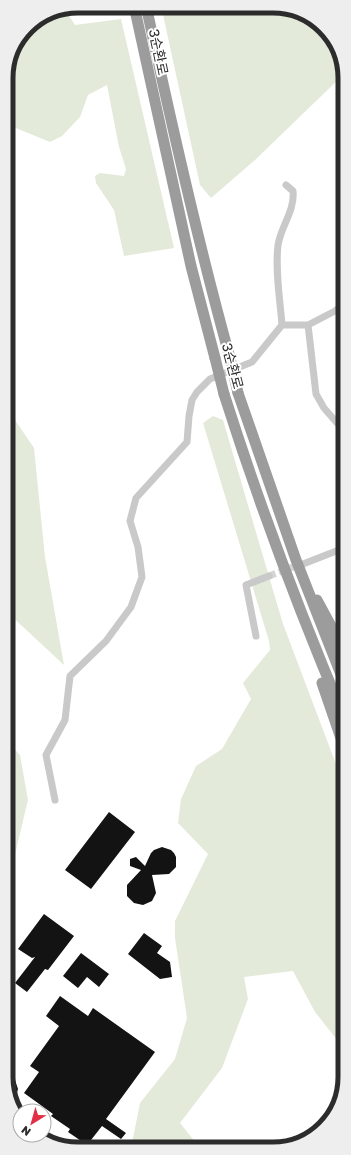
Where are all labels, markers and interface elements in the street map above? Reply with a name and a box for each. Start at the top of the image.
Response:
street label: 3순환로 [146,27,172,77]
street label: 3순환로 [219,341,247,391]
north arrow [12,1103,52,1143]
text: N [18,1124,33,1139]

